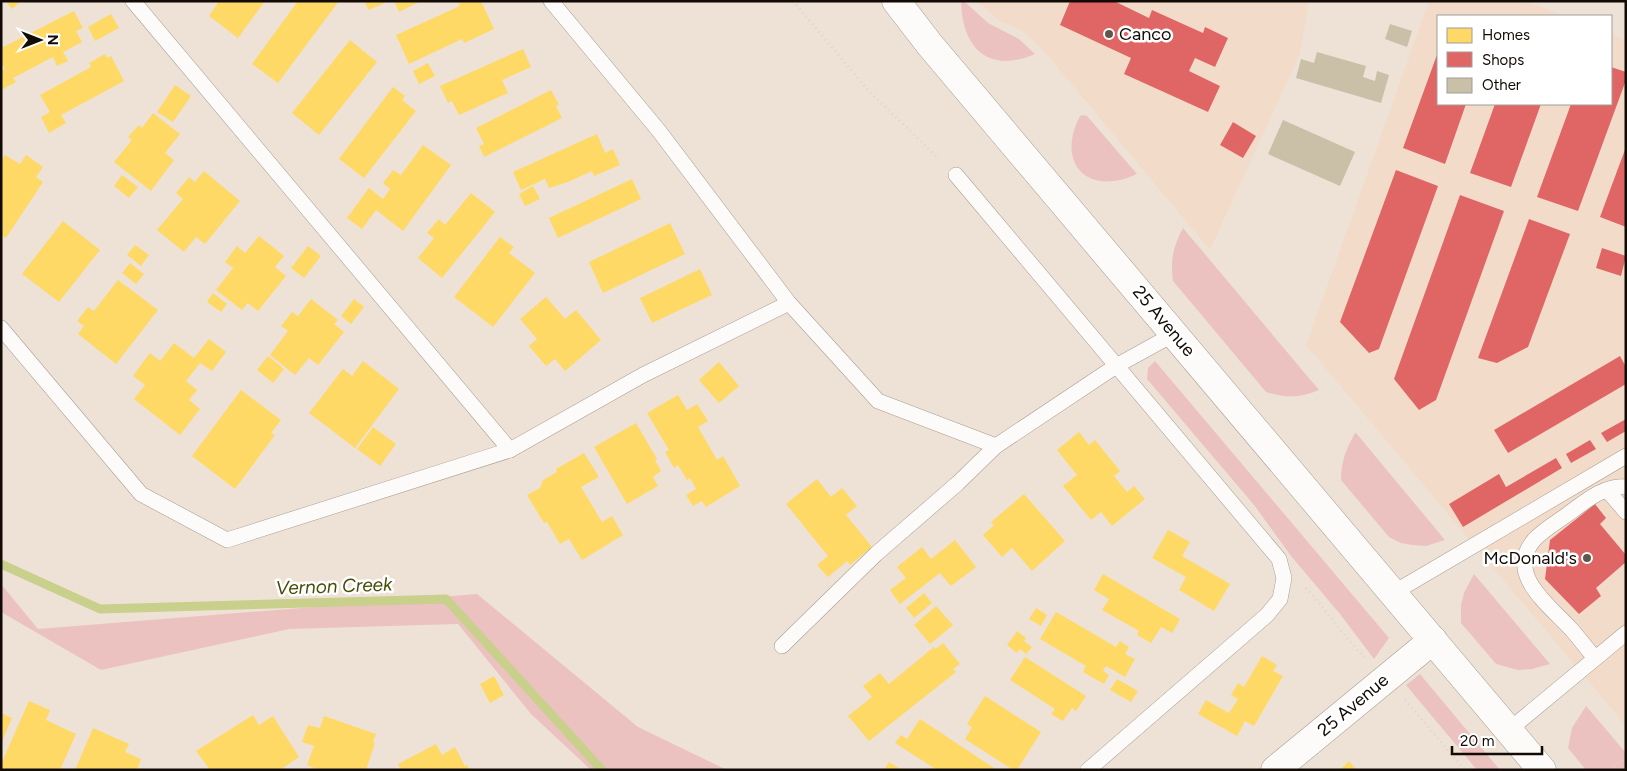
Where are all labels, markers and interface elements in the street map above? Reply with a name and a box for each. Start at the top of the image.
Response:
north arrow [15,15,65,65]
legend [1437,15,1612,105]
place label: Canco [1119,23,1171,45]
text: Homes [1482,26,1530,44]
marker: Canco [1103,28,1115,40]
text: N [44,35,61,45]
text: Shops [1482,51,1524,69]
text: Other [1482,76,1521,94]
street label: 25 Avenue [1128,281,1200,361]
place label: McDonald's [1483,547,1577,569]
marker: McDonald's [1581,552,1593,564]
water label: Vernon Creek [275,572,393,600]
street label: 25 Avenue [1313,669,1393,741]
scale bar [1452,724,1542,756]
text: 20 m [1460,732,1494,750]

